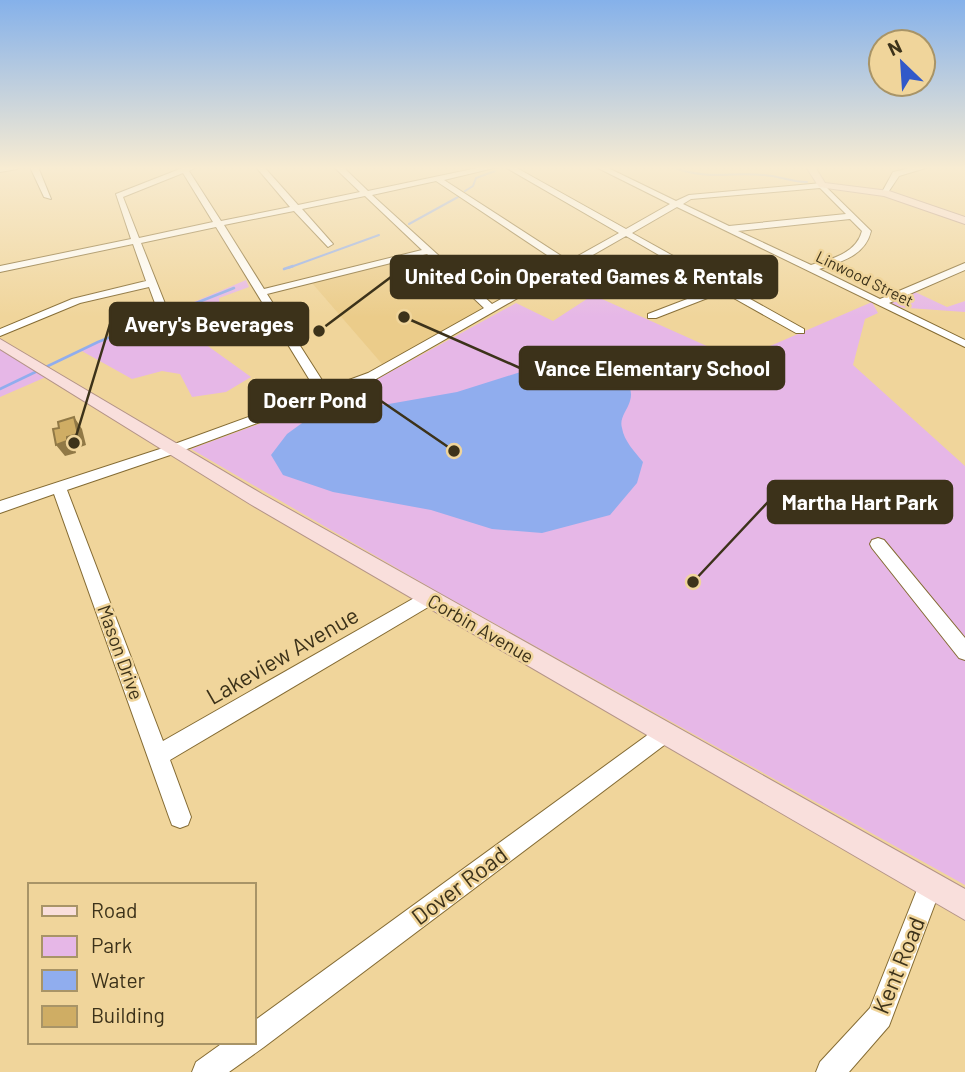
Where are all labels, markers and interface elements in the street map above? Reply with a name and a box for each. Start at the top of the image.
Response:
north arrow [867,28,937,98]
text: N [884,34,905,60]
street label: Linwood Street [813,246,917,310]
callout: United Coin Operated Games & Rentals [391,256,777,298]
text: United Coin Operated Games & Rentals [405,263,763,288]
callout: Avery's Beverages [110,303,308,345]
text: Avery's Beverages [124,311,294,336]
callout: Vance Elementary School [520,347,784,389]
text: Vance Elementary School [534,355,770,380]
callout: Doerr Pond [249,380,381,422]
text: Doerr Pond [263,387,367,412]
callout: Martha Hart Park [768,481,952,523]
text: Martha Hart Park [782,489,938,514]
street label: Corbin Avenue [424,588,538,668]
street label: Lakeview Avenue [201,600,363,710]
street label: Mason Drive [93,601,149,703]
street label: Dover Road [405,840,513,930]
legend [28,883,256,1044]
text: Road [91,897,137,922]
street label: Kent Road [866,912,930,1018]
text: Park [91,932,132,957]
text: Water [91,967,146,992]
text: Building [91,1002,165,1027]

